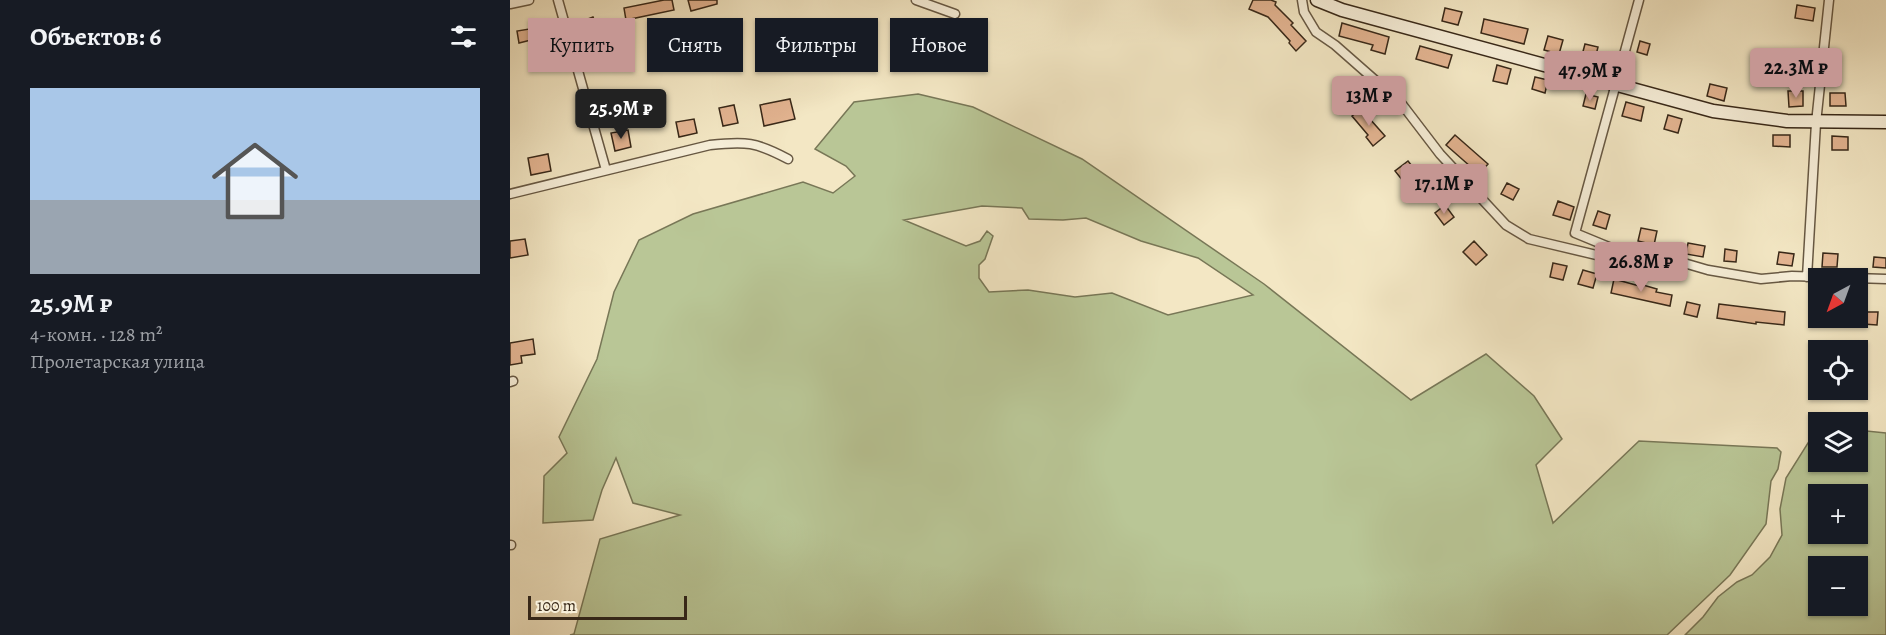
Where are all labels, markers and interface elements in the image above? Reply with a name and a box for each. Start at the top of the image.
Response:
chip: Купить [528,18,635,72]
chip: Снять [647,18,743,72]
chip: Фильтры [755,18,878,72]
chip: Новое [890,18,988,72]
text: Объектов: 6 [30,19,161,54]
icon: filters [447,20,480,53]
pin: 22.3M ₽ [1741,48,1851,99]
pin: 47.9M ₽ [1535,51,1645,102]
text: 22.3M ₽ [1764,54,1828,81]
text: 47.9M ₽ [1558,57,1622,84]
pin: 13M ₽ [1327,76,1411,127]
text: 13M ₽ [1346,82,1392,109]
pin: 25.9M ₽ [566,89,676,140]
text: 25.9M ₽ [589,95,653,122]
icon: home [201,127,309,235]
pin: 17.1M ₽ [1389,164,1499,215]
text: 17.1M ₽ [1415,170,1473,197]
pin: 26.8M ₽ [1586,242,1696,293]
text: 26.8M ₽ [1609,248,1673,275]
north arrow [1808,268,1868,328]
map controls [1808,268,1868,616]
text: 25.9M ₽ [30,286,112,321]
text: 4-комн. · 128 m² [30,321,163,348]
button: locate [1808,340,1868,400]
text: Пролетарская улица [30,348,205,375]
button: layers [1808,412,1868,472]
button: + [1808,484,1868,544]
button: − [1808,556,1868,616]
scale bar [528,593,687,620]
text: 100 m [537,595,576,617]

